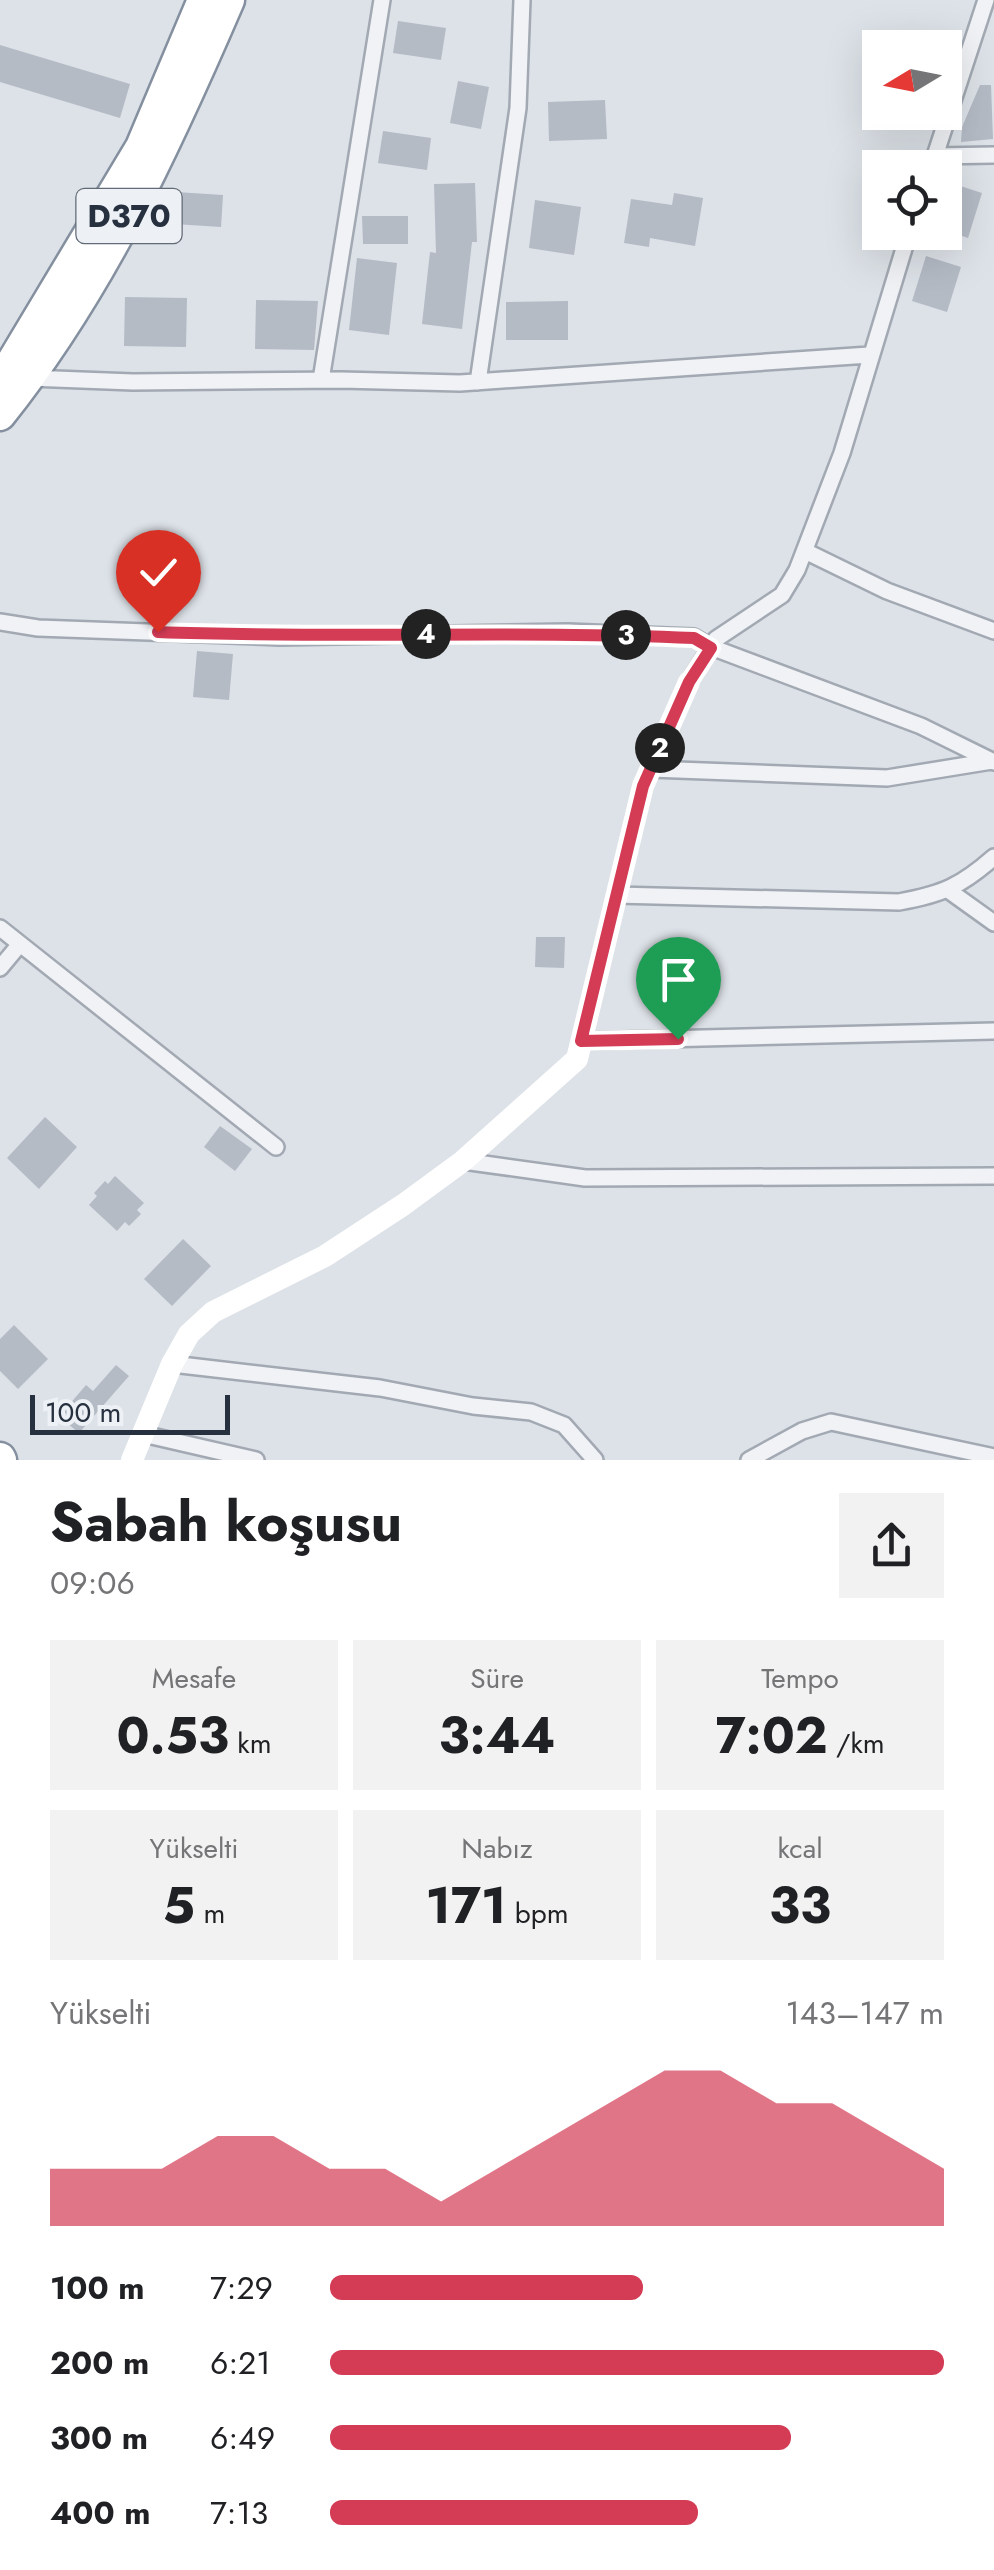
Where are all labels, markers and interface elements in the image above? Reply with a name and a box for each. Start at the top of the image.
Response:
north arrow [862,30,962,130]
map controls [862,30,962,250]
button: locate [862,150,962,250]
road number: D370 [76,189,182,243]
pin [116,530,201,633]
icon: check [131,545,186,600]
pin: 4 [401,609,451,659]
pin: 3 [601,610,651,660]
text: 4 [416,613,436,654]
text: 3 [617,614,635,655]
pin: 2 [635,723,685,773]
text: 2 [651,727,669,768]
pin [636,937,721,1040]
icon: arrive [651,952,706,1007]
scale bar [30,1390,230,1434]
text: 100 m [45,1392,121,1433]
text: Sabah koşusu [50,1482,402,1562]
button: share [839,1493,944,1598]
text: 09:06 [50,1560,135,1606]
text: Mesafe [152,1658,236,1699]
text: Süre [470,1658,524,1699]
text: Tempo [761,1658,839,1699]
text: 0.53 [116,1699,229,1772]
text: 3:44 [439,1699,555,1772]
text: 7:02 [715,1699,828,1772]
text: km [229,1723,272,1764]
text: /km [828,1723,885,1764]
text: Yükselti [150,1828,238,1869]
text: Nabız [461,1828,533,1869]
text: kcal [777,1828,823,1869]
text: 5 [163,1869,195,1942]
text: 171 [425,1869,506,1942]
text: 33 [769,1869,831,1942]
text: m [195,1893,225,1934]
text: bpm [506,1893,569,1934]
text: Yükselti [50,1990,152,2036]
text: 143–147 m [785,1990,944,2036]
text: 100 m [50,2265,145,2311]
text: 7:29 [210,2265,273,2311]
text: 200 m [50,2340,149,2386]
text: 6:21 [210,2340,271,2386]
text: 300 m [50,2415,148,2461]
text: 6:49 [210,2415,275,2461]
text: 400 m [50,2490,151,2536]
text: 7:13 [210,2490,268,2536]

